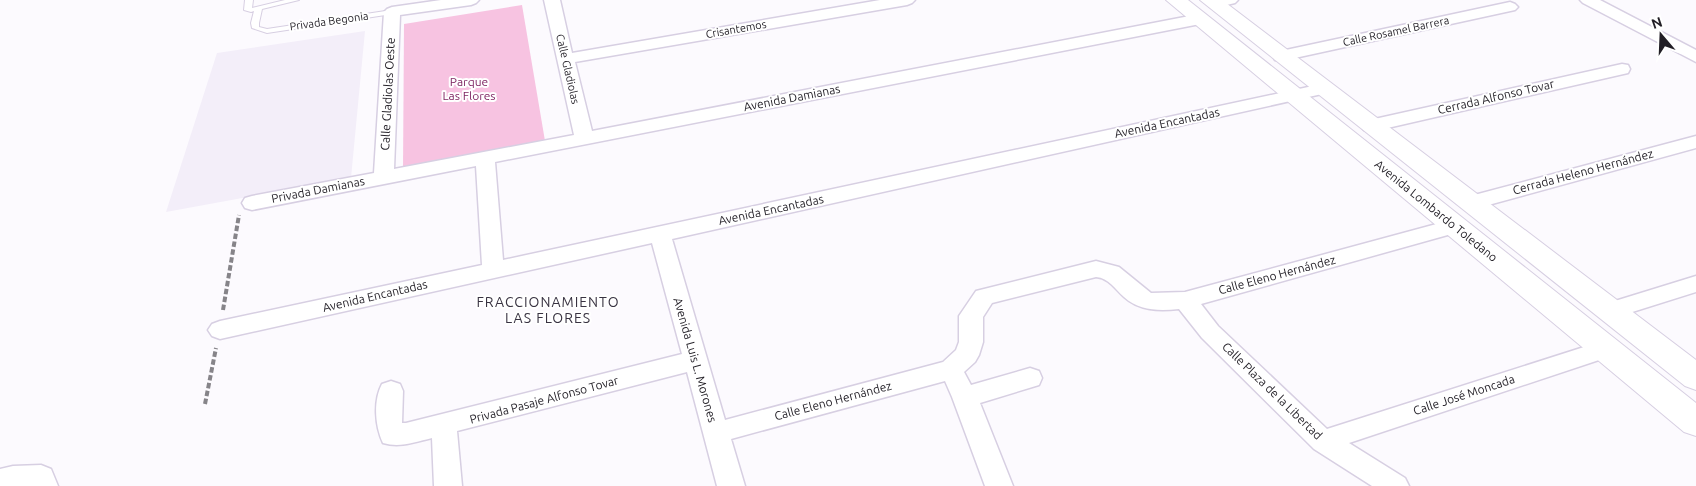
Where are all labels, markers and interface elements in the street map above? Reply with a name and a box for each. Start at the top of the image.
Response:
street label: Privada Begonia [289,10,369,32]
north arrow [1636,10,1686,60]
text: N [1649,13,1664,32]
street label: Calle Rosamel Barrera [1342,14,1450,48]
street label: Crisantemos [705,18,767,40]
street label: Calle Gladiolas [554,33,582,105]
street label: Calle Gladiolas Oeste [378,37,397,151]
park label: Parque Las Flores [442,75,496,102]
street label: Cerrada Alfonso Tovar [1436,77,1556,116]
street label: Avenida Damianas [743,82,841,113]
street label: Avenida Encantadas [1113,105,1221,140]
street label: Cerrada Heleno Hernández [1511,146,1655,197]
street label: Avenida Lombardo Toledano [1372,157,1500,264]
street label: Privada Damianas [270,174,366,205]
street label: Avenida Encantadas [717,192,825,227]
street label: Calle Eleno Hernández [1217,252,1337,296]
street label: Avenida Encantadas [321,277,429,314]
district label: FRACCIONAMIENTO LAS FLORES [476,294,620,326]
street label: Avenida Luis L. Morones [671,296,720,424]
street label: Calle Plaza de la Libertad [1220,340,1325,442]
street label: Calle José Moncada [1411,372,1516,417]
street label: Privada Pasaje Alfonso Tovar [468,373,620,426]
street label: Calle Eleno Hernández [773,378,893,422]

